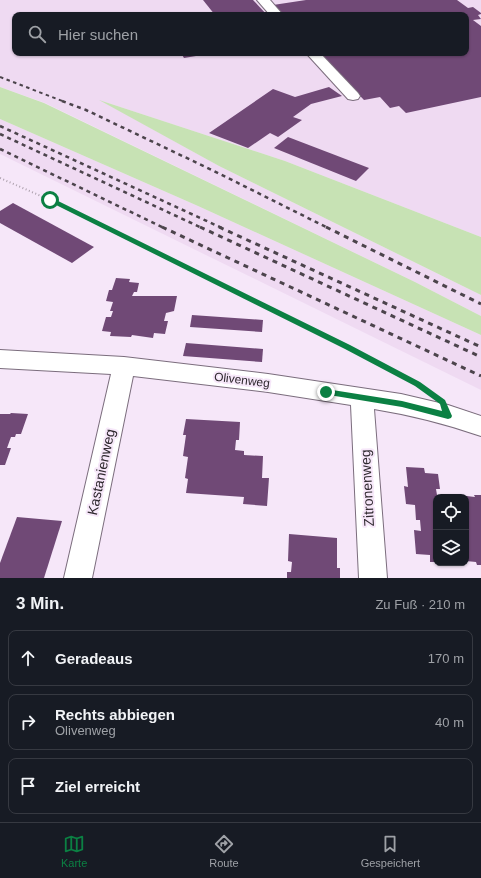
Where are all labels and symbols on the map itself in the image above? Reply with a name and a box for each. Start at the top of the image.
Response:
route start [41,191,59,209]
street label: Olivenweg [213,370,271,390]
route end [317,383,335,401]
street label: Kastanienweg [84,427,118,517]
street label: Zitronenweg [357,449,377,527]

